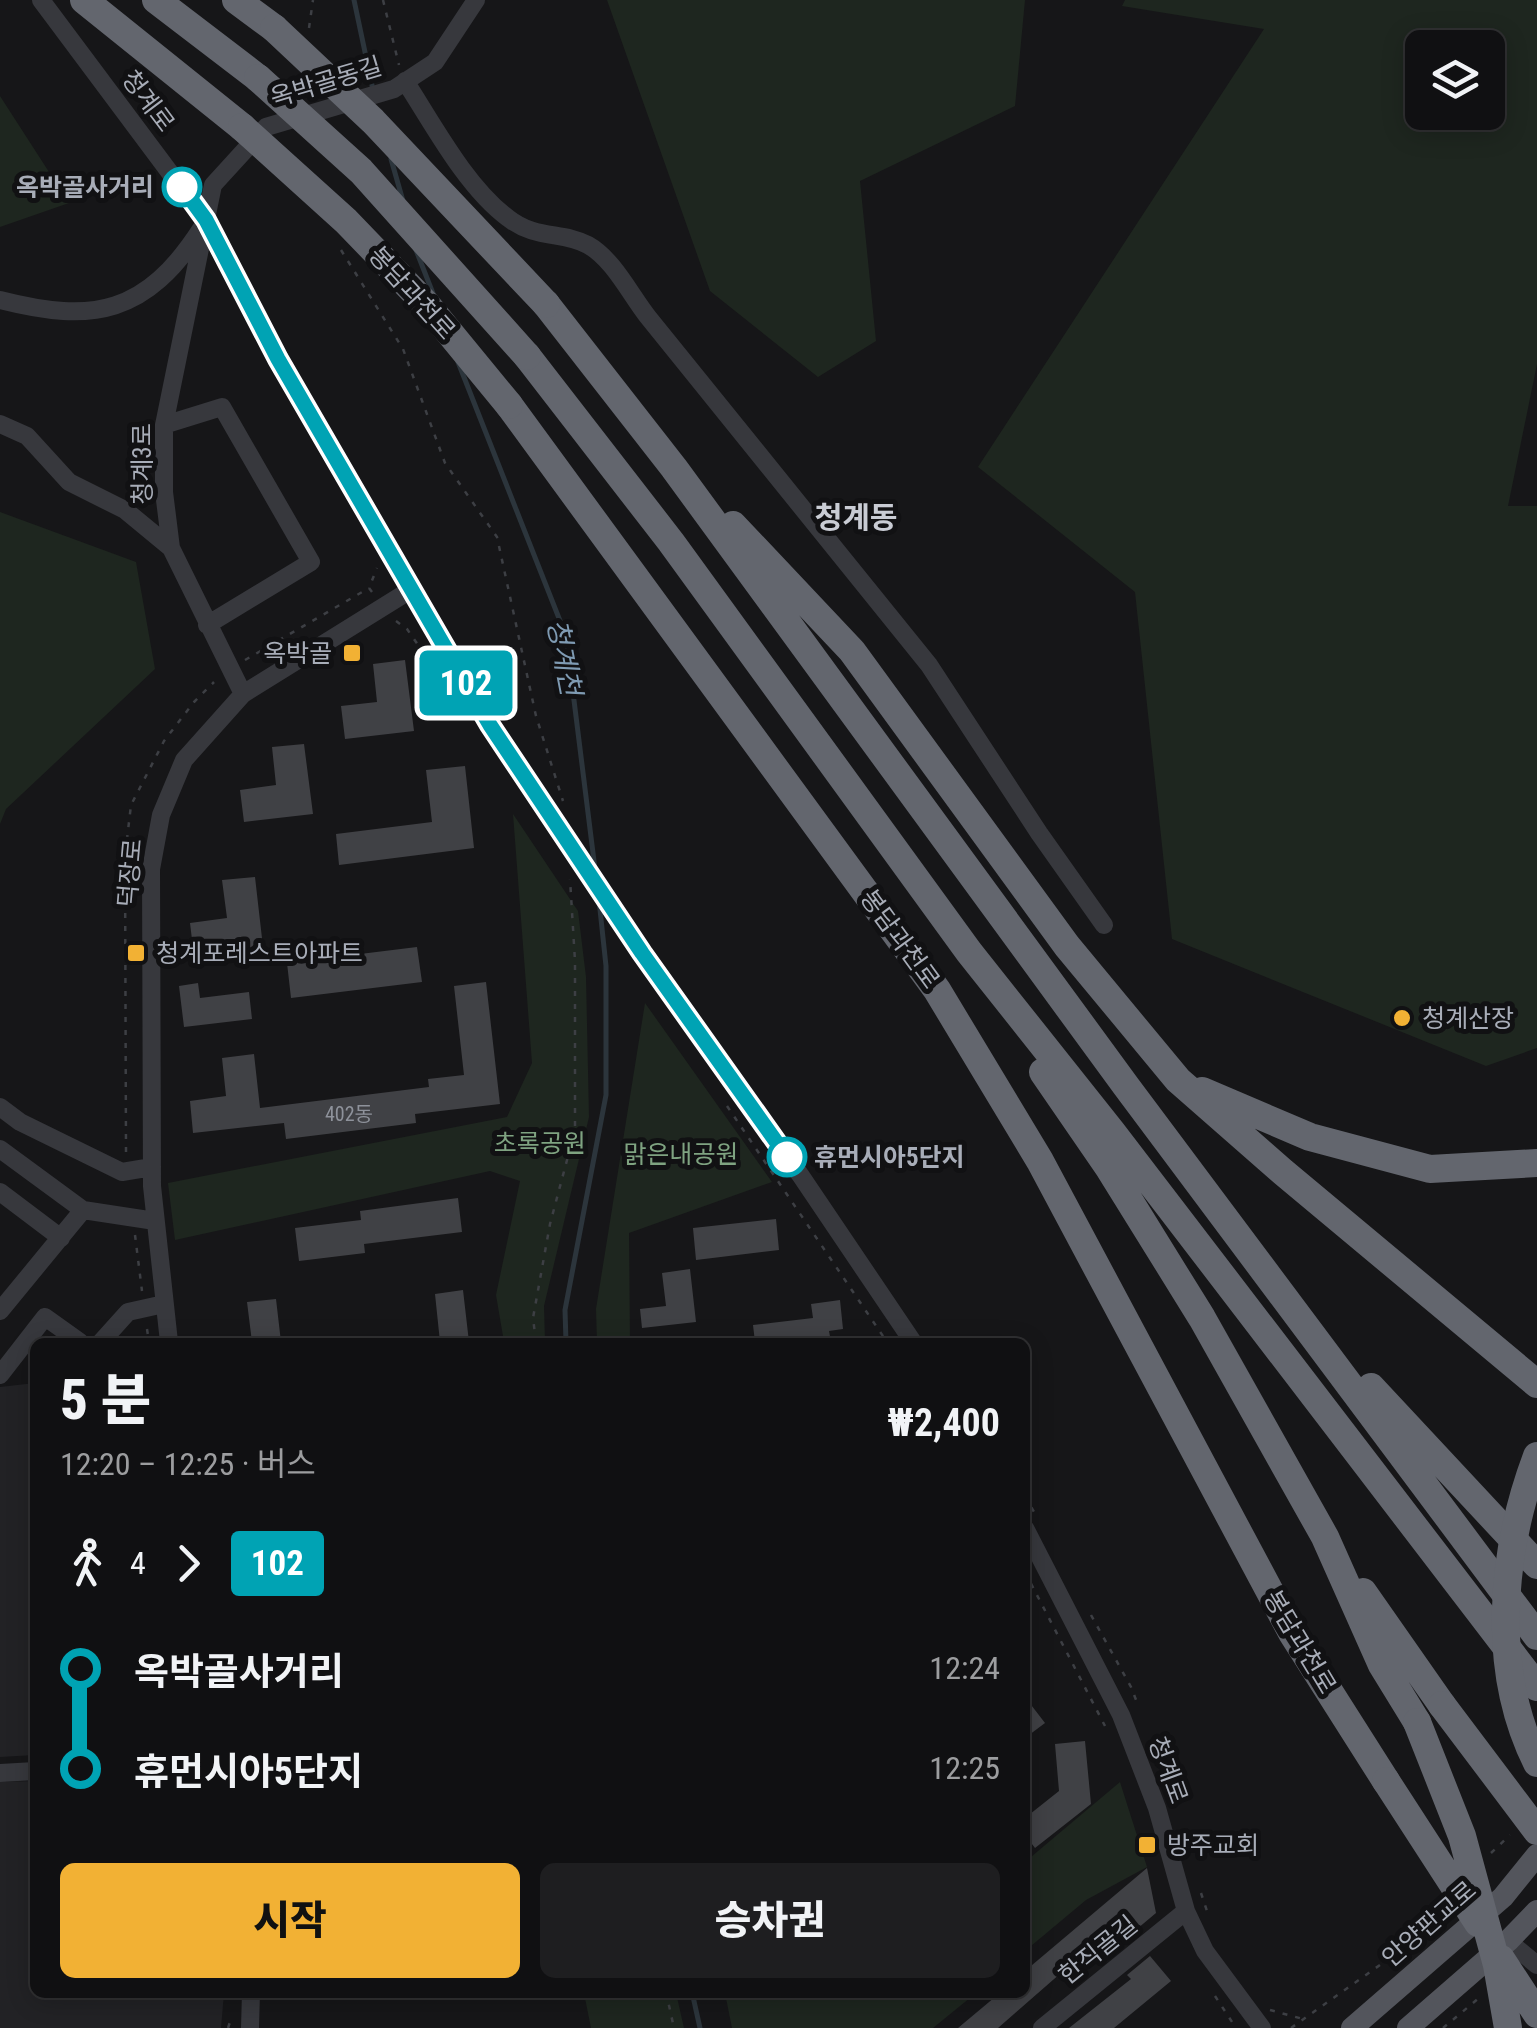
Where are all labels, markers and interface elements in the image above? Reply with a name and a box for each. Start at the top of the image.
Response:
map controls [1405,30,1505,130]
button: layers [1405,30,1505,130]
street label: 옥박골동길 [267,51,385,113]
street label: 청계로 [116,65,180,137]
marker: 옥박골사거리 [163,168,201,206]
place label: 옥박골사거리 [16,173,154,202]
street label: 봉담과천로 [363,241,461,345]
street label: 청계3로 [128,423,157,505]
district label: 청계동 [815,500,897,535]
water label: 청계천 [540,616,588,701]
place label: 옥박골 [263,639,332,668]
marker: 옥박골 [341,642,363,664]
line badge: 102 [408,650,524,716]
text: 102 [439,663,493,704]
street label: 덕장로 [113,837,147,909]
street label: 봉담과천로 [854,884,946,994]
place label: 청계포레스트아파트 [156,939,363,968]
marker: 청계포레스트아파트 [125,942,147,964]
place label: 청계산장 [1422,1004,1514,1033]
marker: 청계산장 [1391,1007,1413,1029]
house number: 402동 [325,1102,373,1126]
park label: 초록공원 [494,1129,586,1158]
marker: 휴먼시아5단지 [768,1138,806,1176]
park label: 맑은내공원 [623,1140,739,1169]
place label: 휴먼시아5단지 [814,1143,965,1172]
text: 5 분 [60,1368,151,1432]
text: ₩2,400 [887,1401,1000,1445]
text: 12:20 – 12:25 · 버스 [60,1445,316,1483]
icon: walk [60,1536,115,1591]
icon: forward [161,1536,216,1591]
text: 102 [251,1543,304,1584]
text: 4 [130,1544,146,1582]
street label: 봉담과천로 [1258,1585,1342,1699]
text: 12:24 [929,1649,1000,1687]
text: 옥박골사거리 [134,1650,344,1694]
street label: 청계로 [1143,1733,1193,1807]
text: 12:25 [929,1749,1000,1787]
text: 휴먼시아5단지 [134,1750,363,1794]
place label: 방주교회 [1167,1831,1259,1860]
marker: 방주교회 [1136,1834,1158,1856]
button: 시작 [60,1863,520,1978]
button: 승차권 [540,1863,1000,1978]
street label: 안양판교로 [1376,1875,1482,1973]
street label: 한직골길 [1053,1910,1143,1990]

